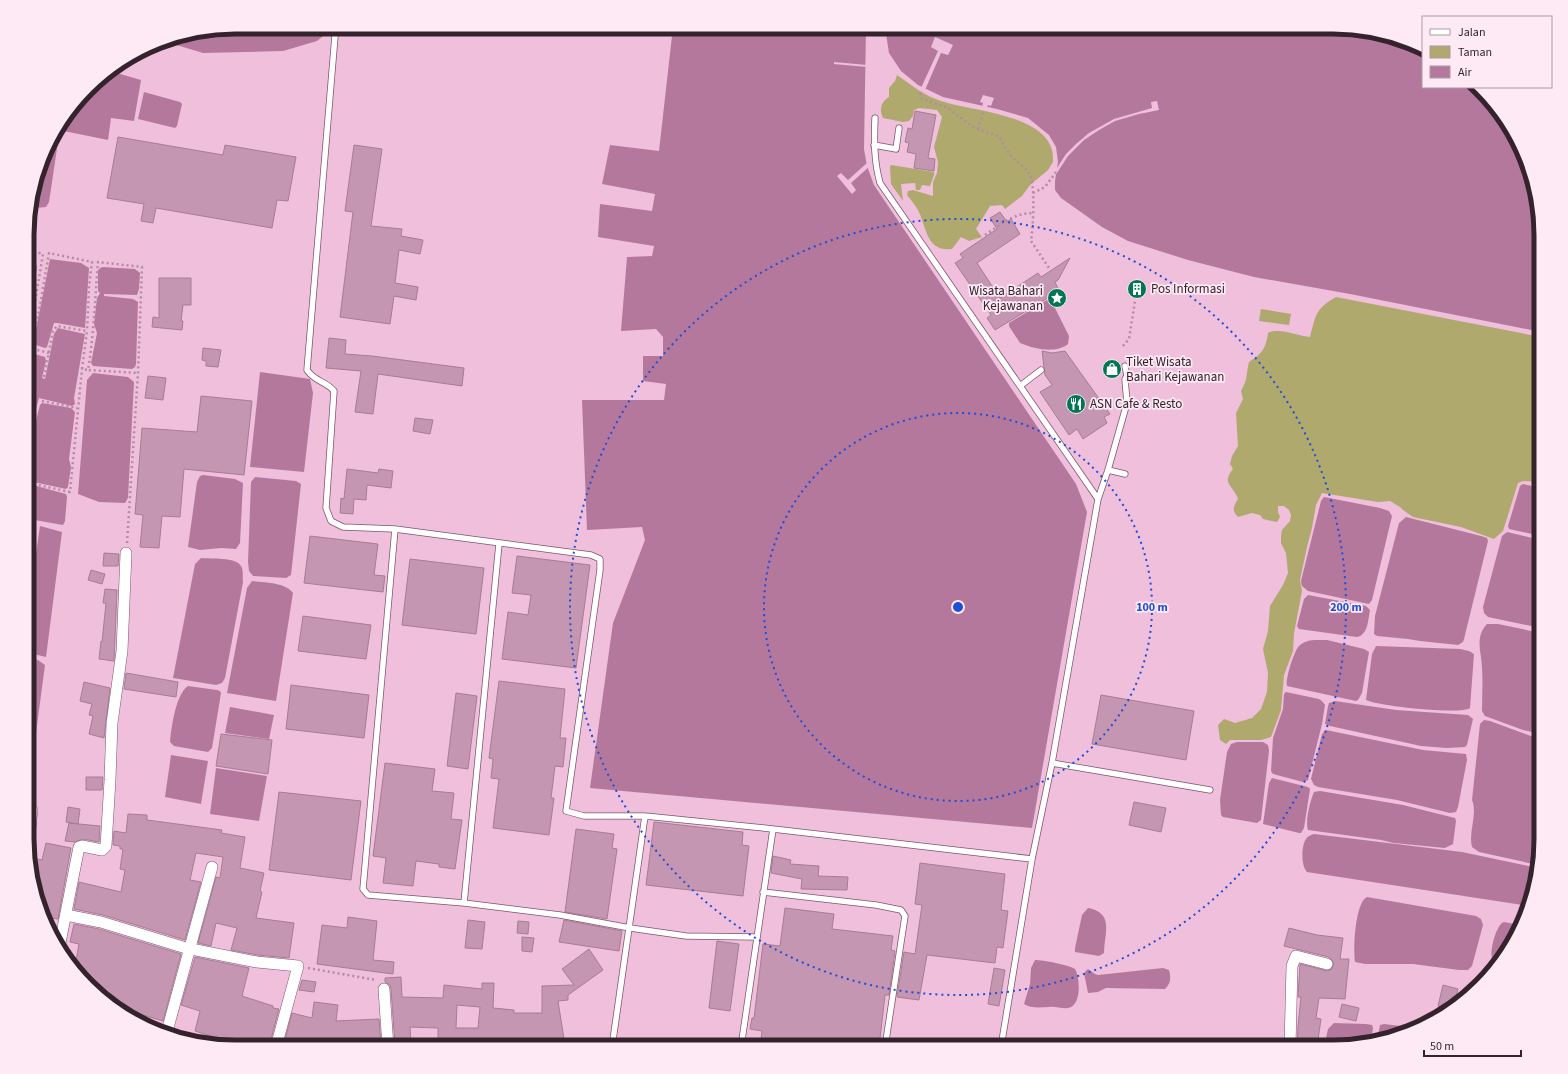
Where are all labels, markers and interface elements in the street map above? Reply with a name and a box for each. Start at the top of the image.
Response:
legend [1422,16,1552,88]
text: Jalan [1458,24,1485,41]
text: Taman [1458,44,1492,61]
text: Air [1458,64,1472,81]
building icon: Pos Informasi [1126,278,1148,300]
place label: Pos Informasi [1151,280,1225,298]
place label: Wisata Bahari Kejawanan [969,282,1043,315]
place icon: Wisata Bahari Kejawanan [1046,287,1068,309]
place label: Tiket Wisata Bahari Kejawanan [1126,353,1224,386]
shop icon: Tiket Wisata Bahari Kejawanan [1101,358,1123,380]
restaurant icon: ASN Cafe & Resto [1065,393,1087,415]
place label: ASN Cafe & Resto [1090,395,1182,413]
text: 100 m [1136,599,1168,616]
text: 200 m [1330,599,1362,616]
centre of rings [951,600,965,614]
scale bar [1424,1032,1521,1058]
text: 50 m [1430,1038,1454,1055]

